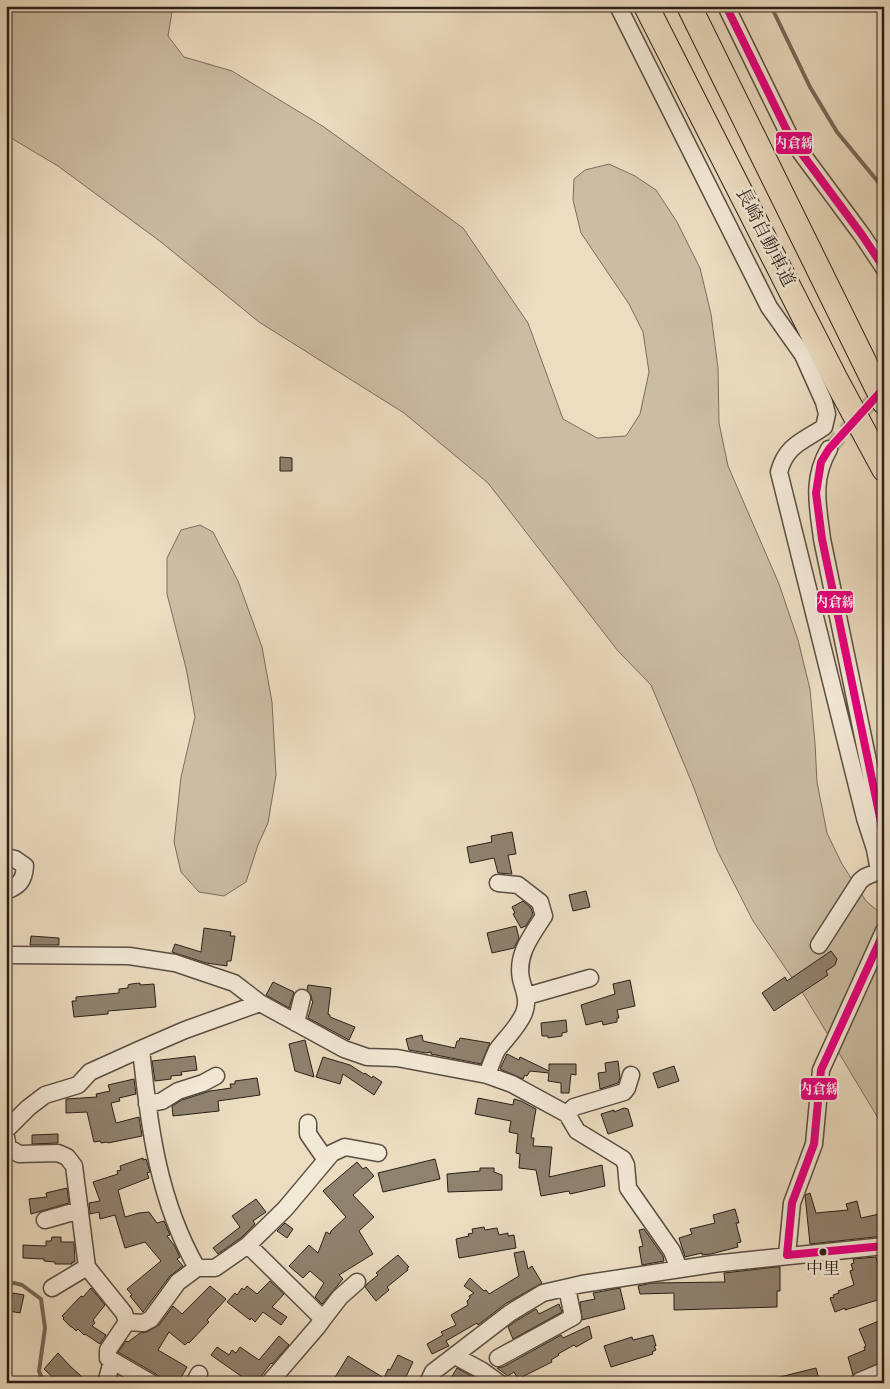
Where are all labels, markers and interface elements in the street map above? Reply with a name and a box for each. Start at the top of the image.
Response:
line badge: 内倉線 [775,131,813,155]
text: 内倉線 [773,135,815,155]
street label: 長崎自動車道 [728,184,800,292]
line badge: 内倉線 [816,590,854,614]
text: 内倉線 [814,594,856,614]
line badge: 内倉線 [800,1077,838,1101]
text: 内倉線 [798,1081,840,1101]
marker: 中里 [818,1247,828,1257]
place label: 中里 [806,1258,840,1282]

